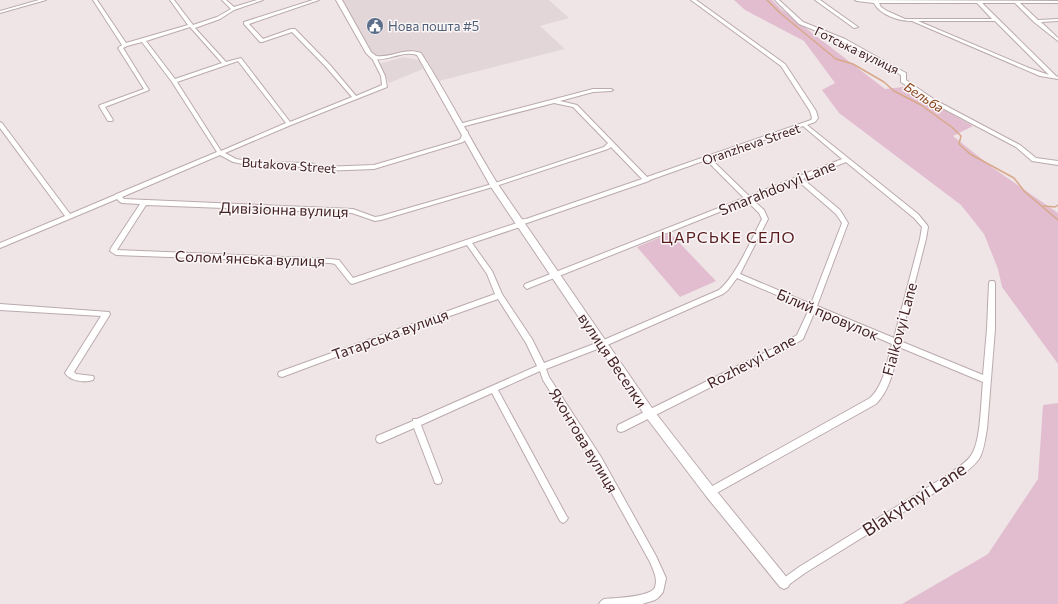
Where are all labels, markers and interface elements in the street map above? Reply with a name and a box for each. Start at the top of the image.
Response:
public building icon: Нова пошта #5 [365,16,385,36]
place label: Нова пошта #5 [388,18,479,34]
street label: Готська вулиця [812,23,902,77]
water label: Бельба [901,78,947,116]
street label: Oranzheva Street [700,120,802,168]
street label: Butakova Street [241,154,337,176]
street label: Smarahdovyi Lane [716,155,838,219]
street label: Дивізіонна вулиця [219,198,349,220]
district label: ЦАРСЬКЕ СЕЛО [660,227,796,246]
street label: Соломʼянська вулиця [175,246,325,270]
street label: Fialkovyi Lane [878,280,920,378]
street label: Білий провулок [774,284,882,344]
street label: Татарська вулиця [329,305,451,363]
street label: вулиця Веселки [575,309,651,411]
street label: Rozhevyi Lane [704,330,798,392]
street label: Яхонтова вулиця [546,384,622,496]
street label: Blakytnyi Lane [858,457,970,541]

